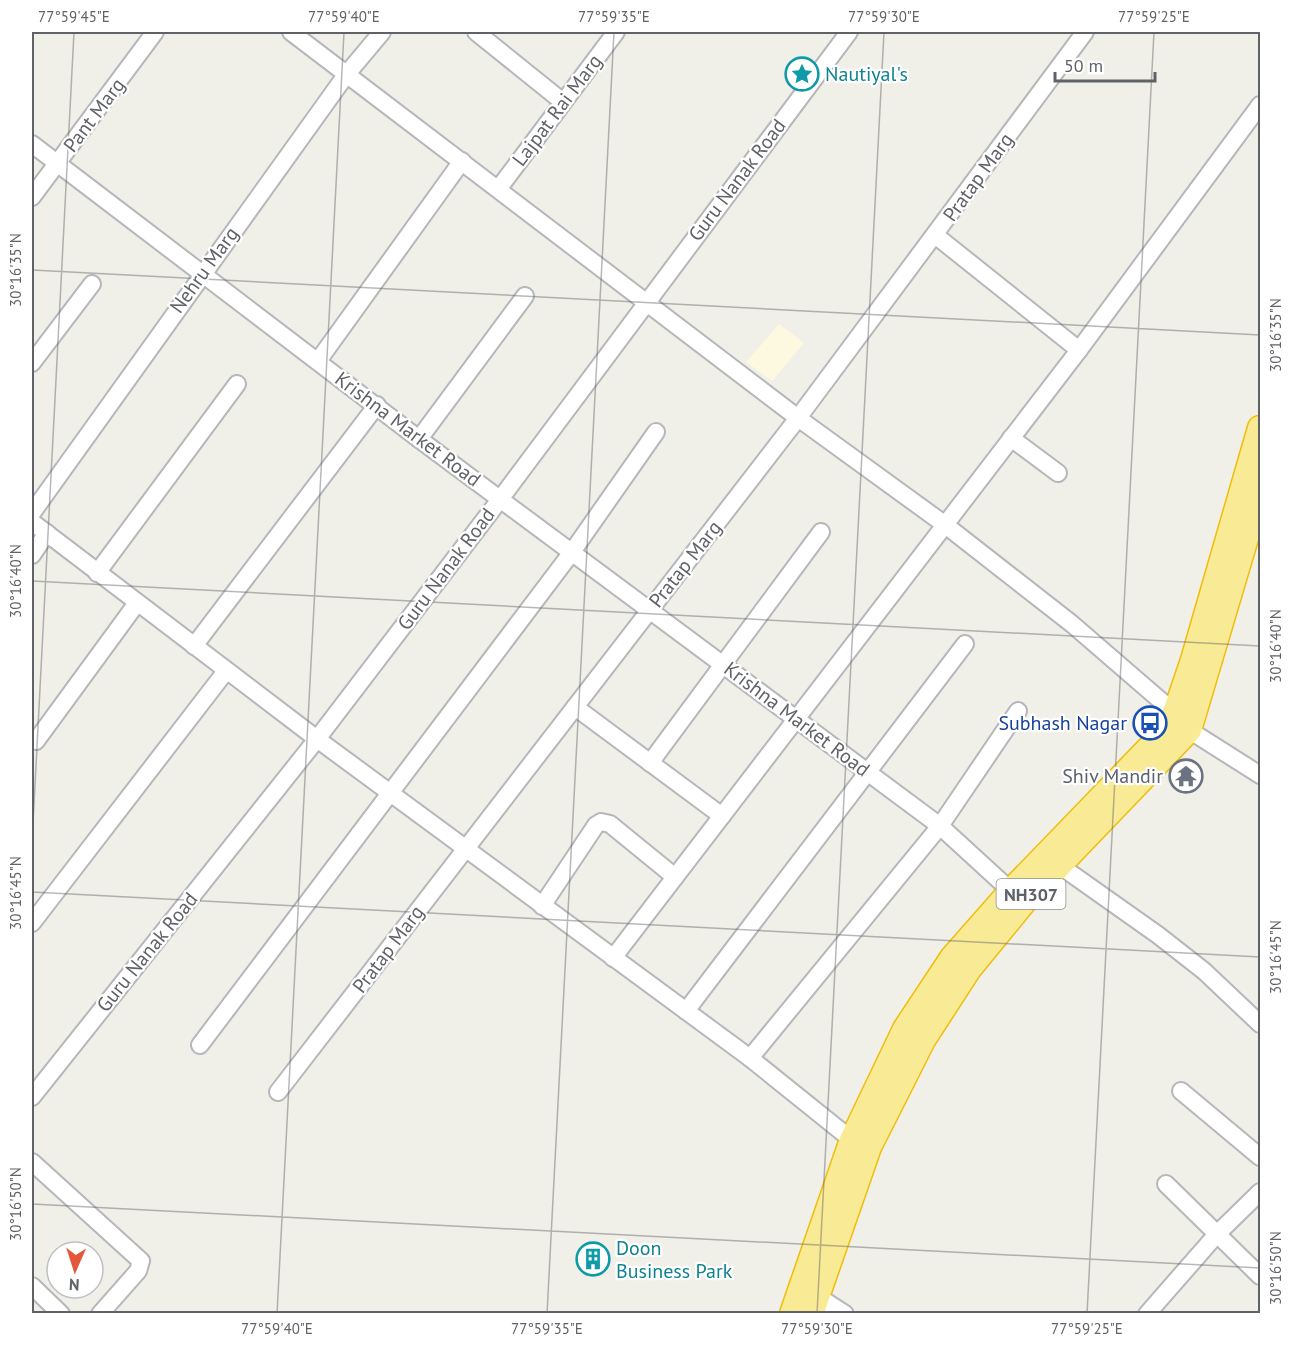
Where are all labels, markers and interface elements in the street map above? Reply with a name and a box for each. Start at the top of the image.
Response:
text: 77°59'45"E [38,7,110,26]
text: 77°59'40"E [308,7,380,26]
text: 77°59'35"E [578,7,650,26]
text: 77°59'30"E [848,7,920,26]
text: 77°59'25"E [1118,7,1190,26]
scale bar [1055,45,1156,83]
street label: Lajpat Rai Marg [506,49,608,171]
text: 50 m [1064,54,1103,77]
place icon: Nautiyal's [784,56,820,92]
place label: Nautiyal's [825,61,908,87]
street label: Pant Marg [58,73,130,157]
street label: Guru Nanak Road [682,114,792,246]
street label: Pratap Marg [937,128,1019,226]
street label: Nehru Marg [164,222,244,318]
text: 30°16'35"N [6,233,25,307]
text: 30°16'35"N [1266,298,1285,372]
street label: Krishna Market Road [330,366,486,492]
street label: Guru Nanak Road [391,503,501,635]
street label: Pratap Marg [643,515,727,613]
text: 30°16'40"N [6,544,25,618]
text: 30°16'40"N [1266,609,1285,683]
street label: Krishna Market Road [719,656,875,782]
bus stop icon: Subhash Nagar [1132,705,1168,741]
place label: Subhash Nagar [998,710,1127,736]
temple icon: Shiv Mandir [1168,758,1204,794]
place label: Shiv Mandir [1062,763,1163,789]
text: 30°16'45"N [6,856,25,930]
road number: NH307 [996,879,1066,909]
street label: Guru Nanak Road [91,887,203,1017]
street label: Pratap Marg [347,900,429,998]
text: 30°16'45"N [1266,920,1285,994]
text: 30°16'50"N [6,1167,25,1241]
text: 30°16'50"N [1266,1231,1285,1305]
place label: Doon Business Park [616,1235,733,1284]
north arrow [45,1240,105,1300]
building icon: Doon Business Park [575,1241,611,1277]
text: N [68,1275,80,1295]
text: 77°59'40"E [241,1319,313,1338]
text: 77°59'35"E [511,1319,583,1338]
text: 77°59'30"E [781,1319,853,1338]
text: 77°59'25"E [1051,1319,1123,1338]

